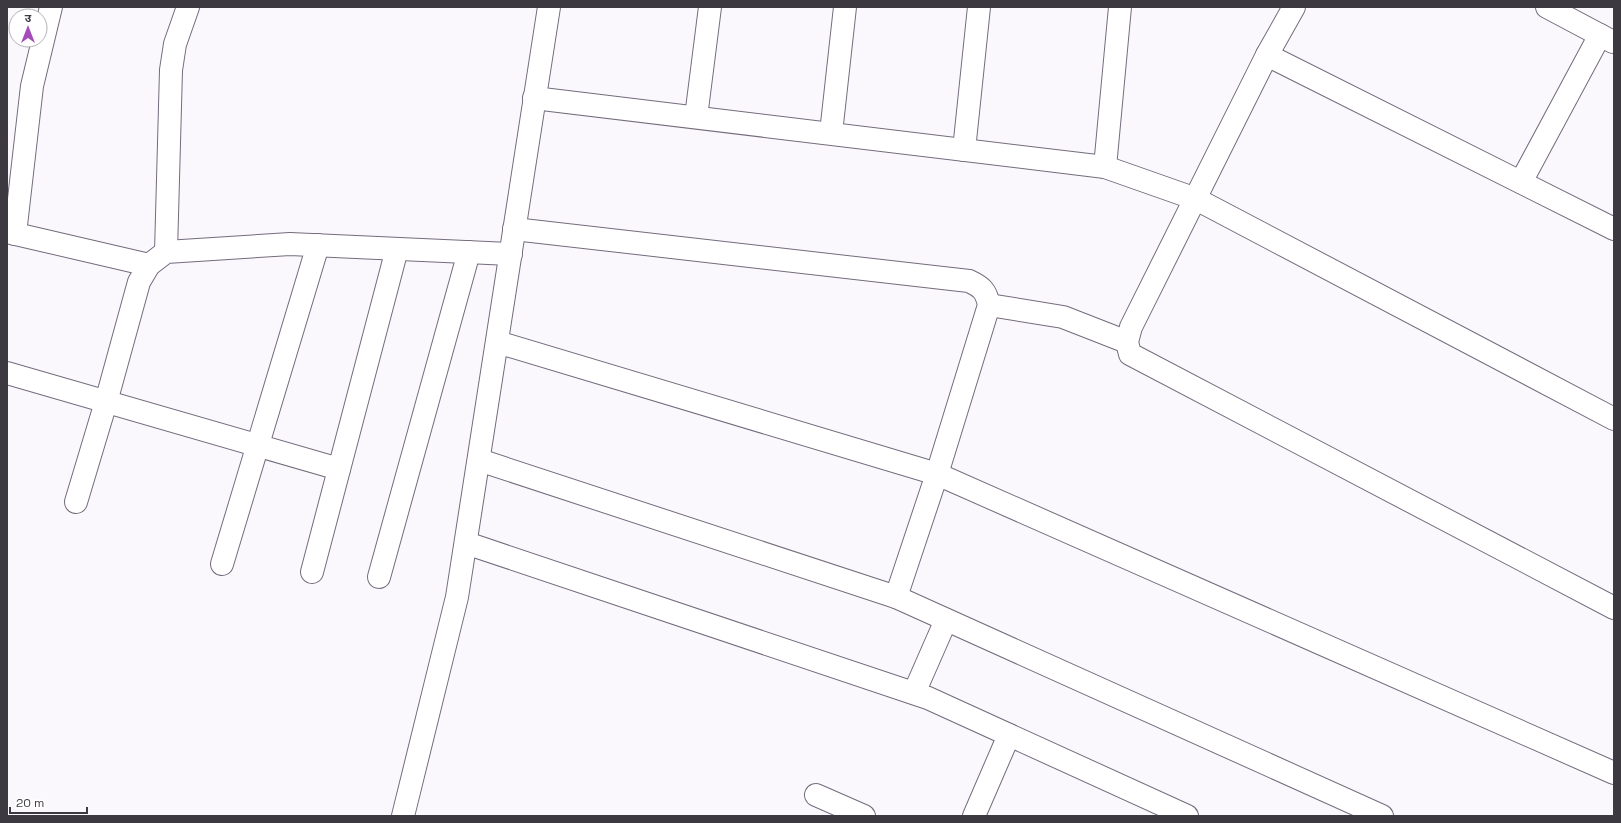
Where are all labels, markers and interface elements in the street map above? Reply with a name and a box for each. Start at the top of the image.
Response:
north arrow [8,8,48,48]
text: उ [25,11,32,25]
scale bar [10,789,87,815]
text: 20 m [16,795,44,811]

